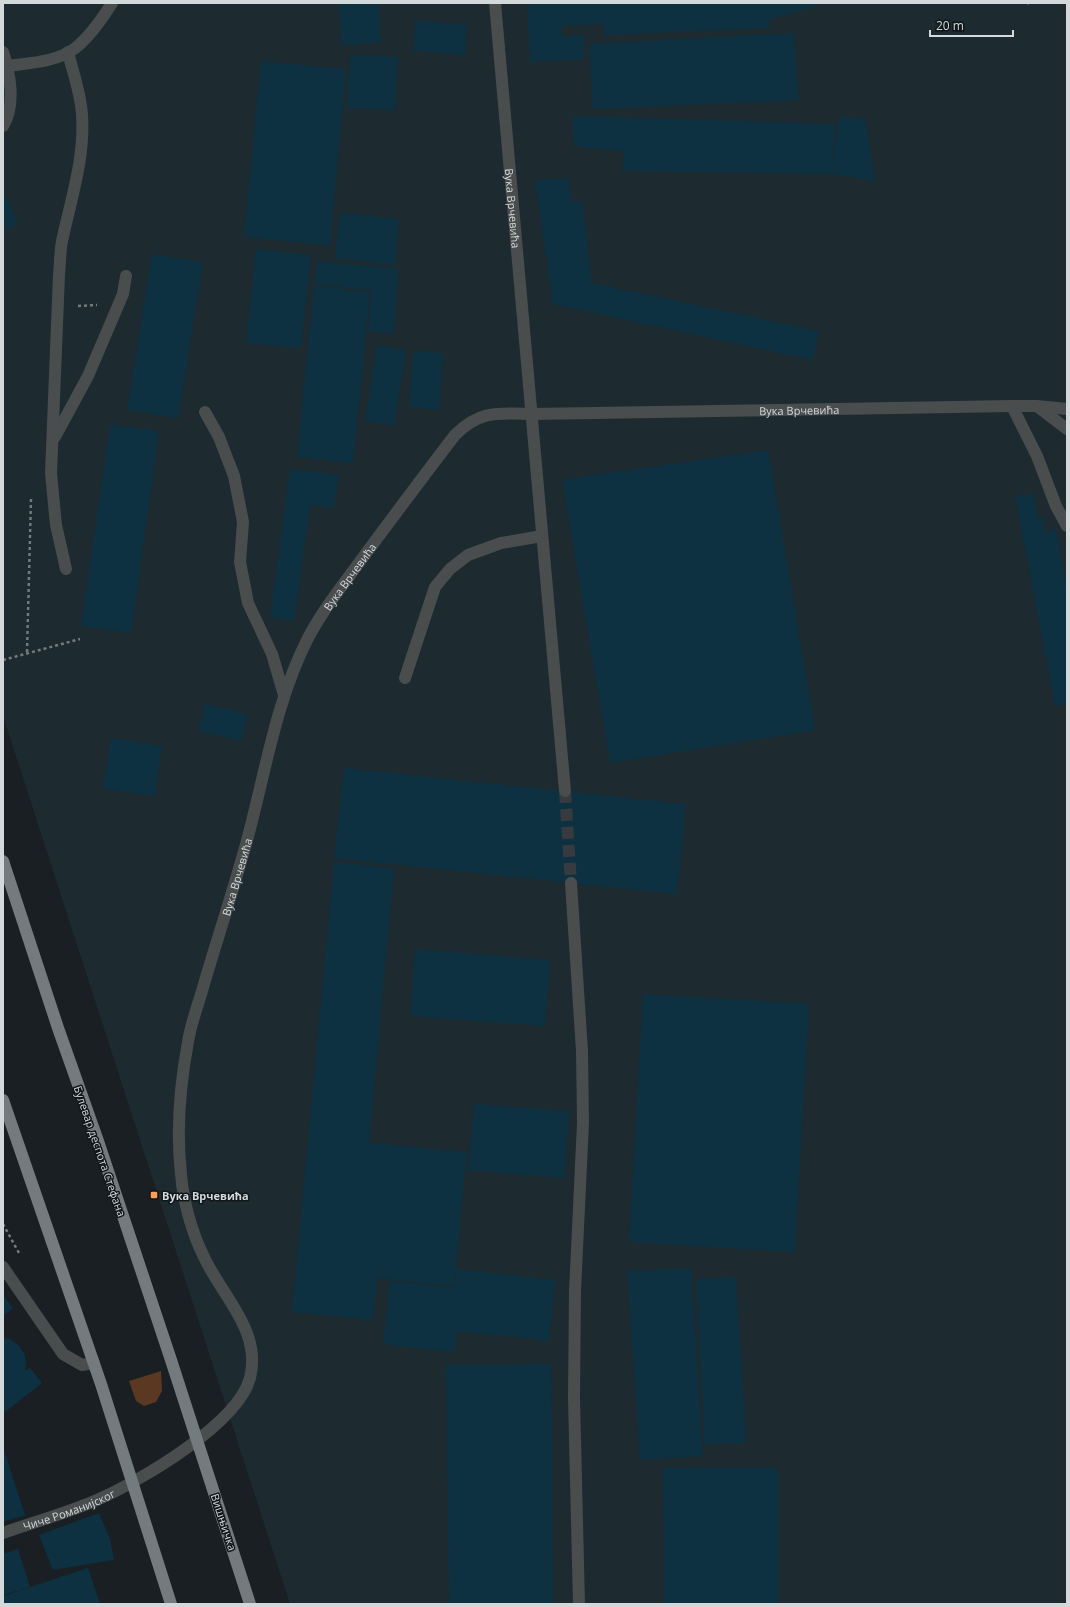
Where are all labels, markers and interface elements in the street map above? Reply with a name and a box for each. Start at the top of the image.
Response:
scale bar [930,12,1013,38]
text: 20 m [936,17,964,34]
street label: Вука Врчевића [502,168,524,249]
street label: Вука Врчевића [759,401,840,418]
street label: Вука Врчевића [319,540,379,613]
street label: Вука Врчевића [218,836,255,917]
street label: Булевар деспота Стефана [71,1084,129,1218]
place label: Вука Врчевића [162,1188,249,1203]
marker: Вука Врчевића [149,1190,159,1200]
street label: Чиче Романијског [21,1485,117,1533]
street label: Вишњичка [208,1492,240,1552]

